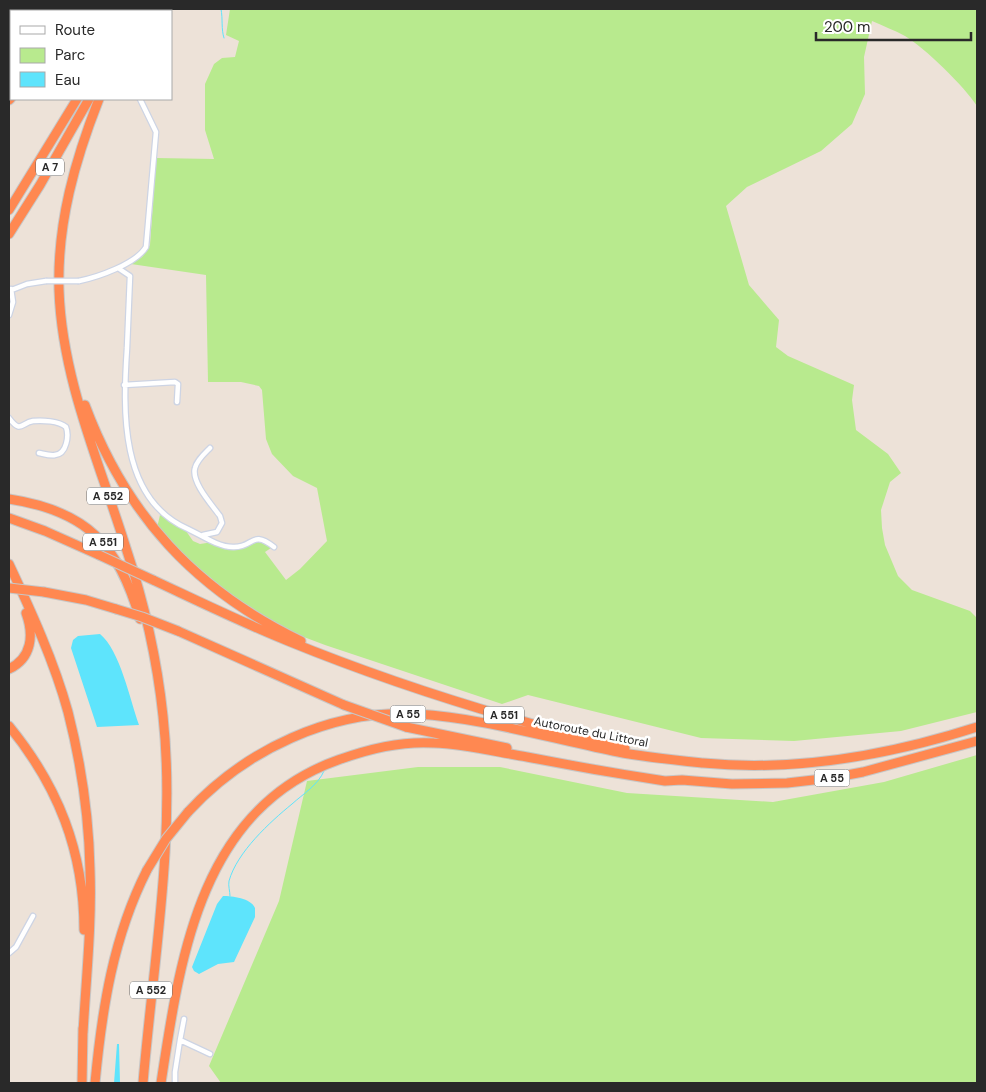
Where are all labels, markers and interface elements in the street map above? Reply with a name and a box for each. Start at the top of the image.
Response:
legend [10,10,172,100]
scale bar [816,10,971,42]
text: 200 m [824,17,870,37]
text: Route [55,20,95,40]
text: Parc [55,45,85,65]
text: Eau [55,70,80,90]
road number: A 7 [36,158,64,176]
road number: A 552 [87,488,129,504]
road number: A 551 [83,534,123,550]
road number: A 55 [390,706,426,722]
road number: A 551 [484,706,524,724]
street label: Autoroute du Littoral [533,713,649,751]
road number: A 55 [814,770,850,786]
road number: A 552 [130,982,172,998]

